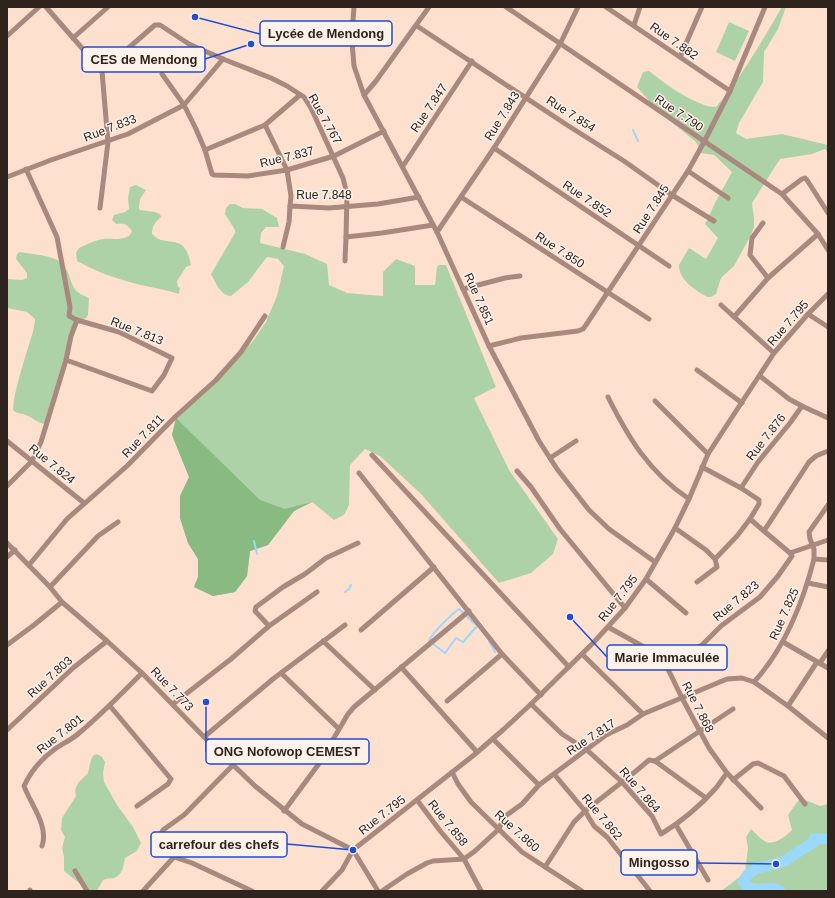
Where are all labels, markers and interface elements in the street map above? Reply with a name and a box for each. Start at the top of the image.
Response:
street label: Rue 7.882 [647,19,701,63]
callout: Lycée de Mendong [260,21,392,46]
text: Lycée de Mendong [268,26,384,41]
callout: CES de Mendong [82,47,205,72]
text: CES de Mendong [91,52,198,67]
street label: Rue 7.847 [408,81,450,135]
street label: Rue 7.843 [481,89,523,143]
street label: Rue 7.767 [305,91,345,147]
street label: Rue 7.790 [652,92,706,134]
street label: Rue 7.854 [544,93,598,135]
street label: Rue 7.833 [82,111,139,144]
street label: Rue 7.837 [258,143,316,170]
street label: Rue 7.852 [560,178,614,220]
street label: Rue 7.845 [630,182,672,236]
street label: Rue 7.848 [296,188,352,202]
street label: Rue 7.850 [533,229,587,271]
street label: Rue 7.851 [461,271,497,327]
street label: Rue 7.795 [765,297,812,348]
street label: Rue 7.813 [109,314,166,348]
street label: Rue 7.811 [119,411,167,460]
street label: Rue 7.876 [743,411,789,463]
street label: Rue 7.824 [26,441,78,487]
street label: Rue 7.795 [595,572,641,624]
street label: Rue 7.823 [710,578,762,624]
street label: Rue 7.825 [766,586,802,642]
callout: Marie Immaculée [607,645,727,670]
text: Marie Immaculée [615,650,719,665]
street label: Rue 7.803 [25,653,75,701]
street label: Rue 7.773 [148,664,196,714]
street label: Rue 7.868 [679,679,717,735]
street label: Rue 7.801 [34,711,86,757]
street label: Rue 7.817 [564,716,618,758]
callout: ONG Nofowop CEMEST [206,739,369,764]
text: ONG Nofowop CEMEST [214,744,360,759]
street label: Rue 7.864 [617,765,664,816]
street label: Rue 7.862 [579,791,625,843]
street label: Rue 7.795 [356,792,408,838]
street label: Rue 7.858 [425,797,471,849]
street label: Rue 7.860 [492,807,542,855]
callout: carrefour des chefs [151,832,287,857]
text: carrefour des chefs [159,837,279,852]
callout: Mingosso [621,850,697,875]
text: Mingosso [629,855,689,870]

